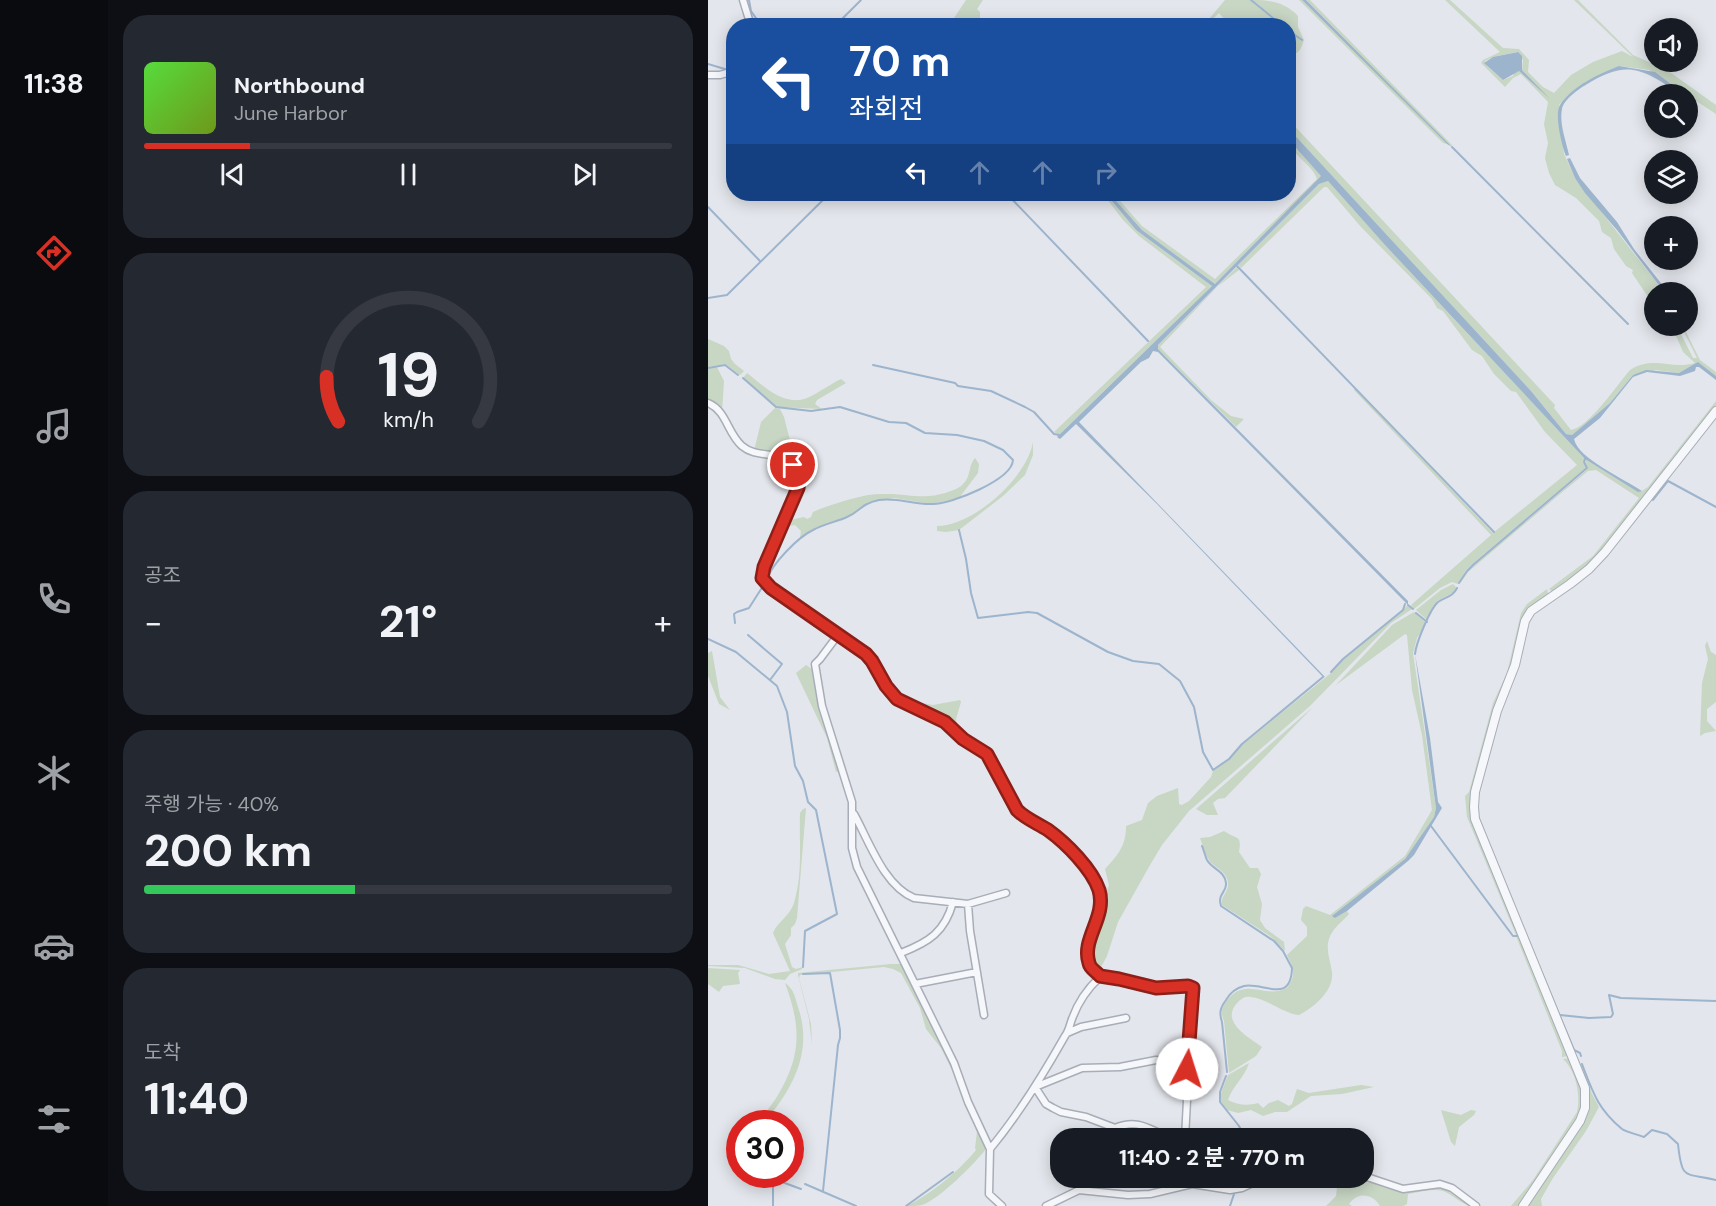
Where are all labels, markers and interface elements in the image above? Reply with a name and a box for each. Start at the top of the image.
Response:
map controls [1644,18,1698,336]
button: sound [1644,18,1698,72]
text: 70 m [849,34,950,89]
icon: left [750,42,828,120]
text: 11:38 [24,66,84,101]
text: Northbound [234,71,365,100]
button: search [1644,84,1698,138]
text: 좌회전 [849,91,924,126]
text: June Harbor [234,100,347,126]
button: layers [1644,150,1698,204]
icon: left [900,156,933,189]
icon: ahead [963,156,996,189]
icon: ahead [1026,156,1059,189]
icon: right [1089,156,1122,189]
icon: previous [216,158,249,191]
icon: pause [392,158,425,191]
icon: next [568,158,601,191]
button: + [1644,216,1698,270]
icon: directions [33,232,75,274]
button: − [1644,282,1698,336]
text: 19 [377,334,439,415]
icon: music [33,405,75,447]
text: km/h [383,406,433,434]
pin [767,439,818,490]
icon: arrive [776,448,809,481]
text: 공조 [144,562,181,588]
icon: phone [33,578,75,620]
text: 21° [379,592,437,651]
text: − [144,601,162,644]
text: + [654,601,672,644]
icon: climate [33,752,75,794]
text: 주행 가능 · 40% [144,791,279,817]
text: 200 km [144,821,312,880]
icon: car [33,925,75,967]
position arrow [1155,1037,1219,1101]
text: 도착 [144,1039,181,1065]
text: 11:40 [144,1069,249,1128]
icon: filters [33,1098,75,1140]
speed limit sign: 30 [726,1110,804,1188]
text: 11:40 · 2 분 · 770 m [1119,1143,1305,1172]

